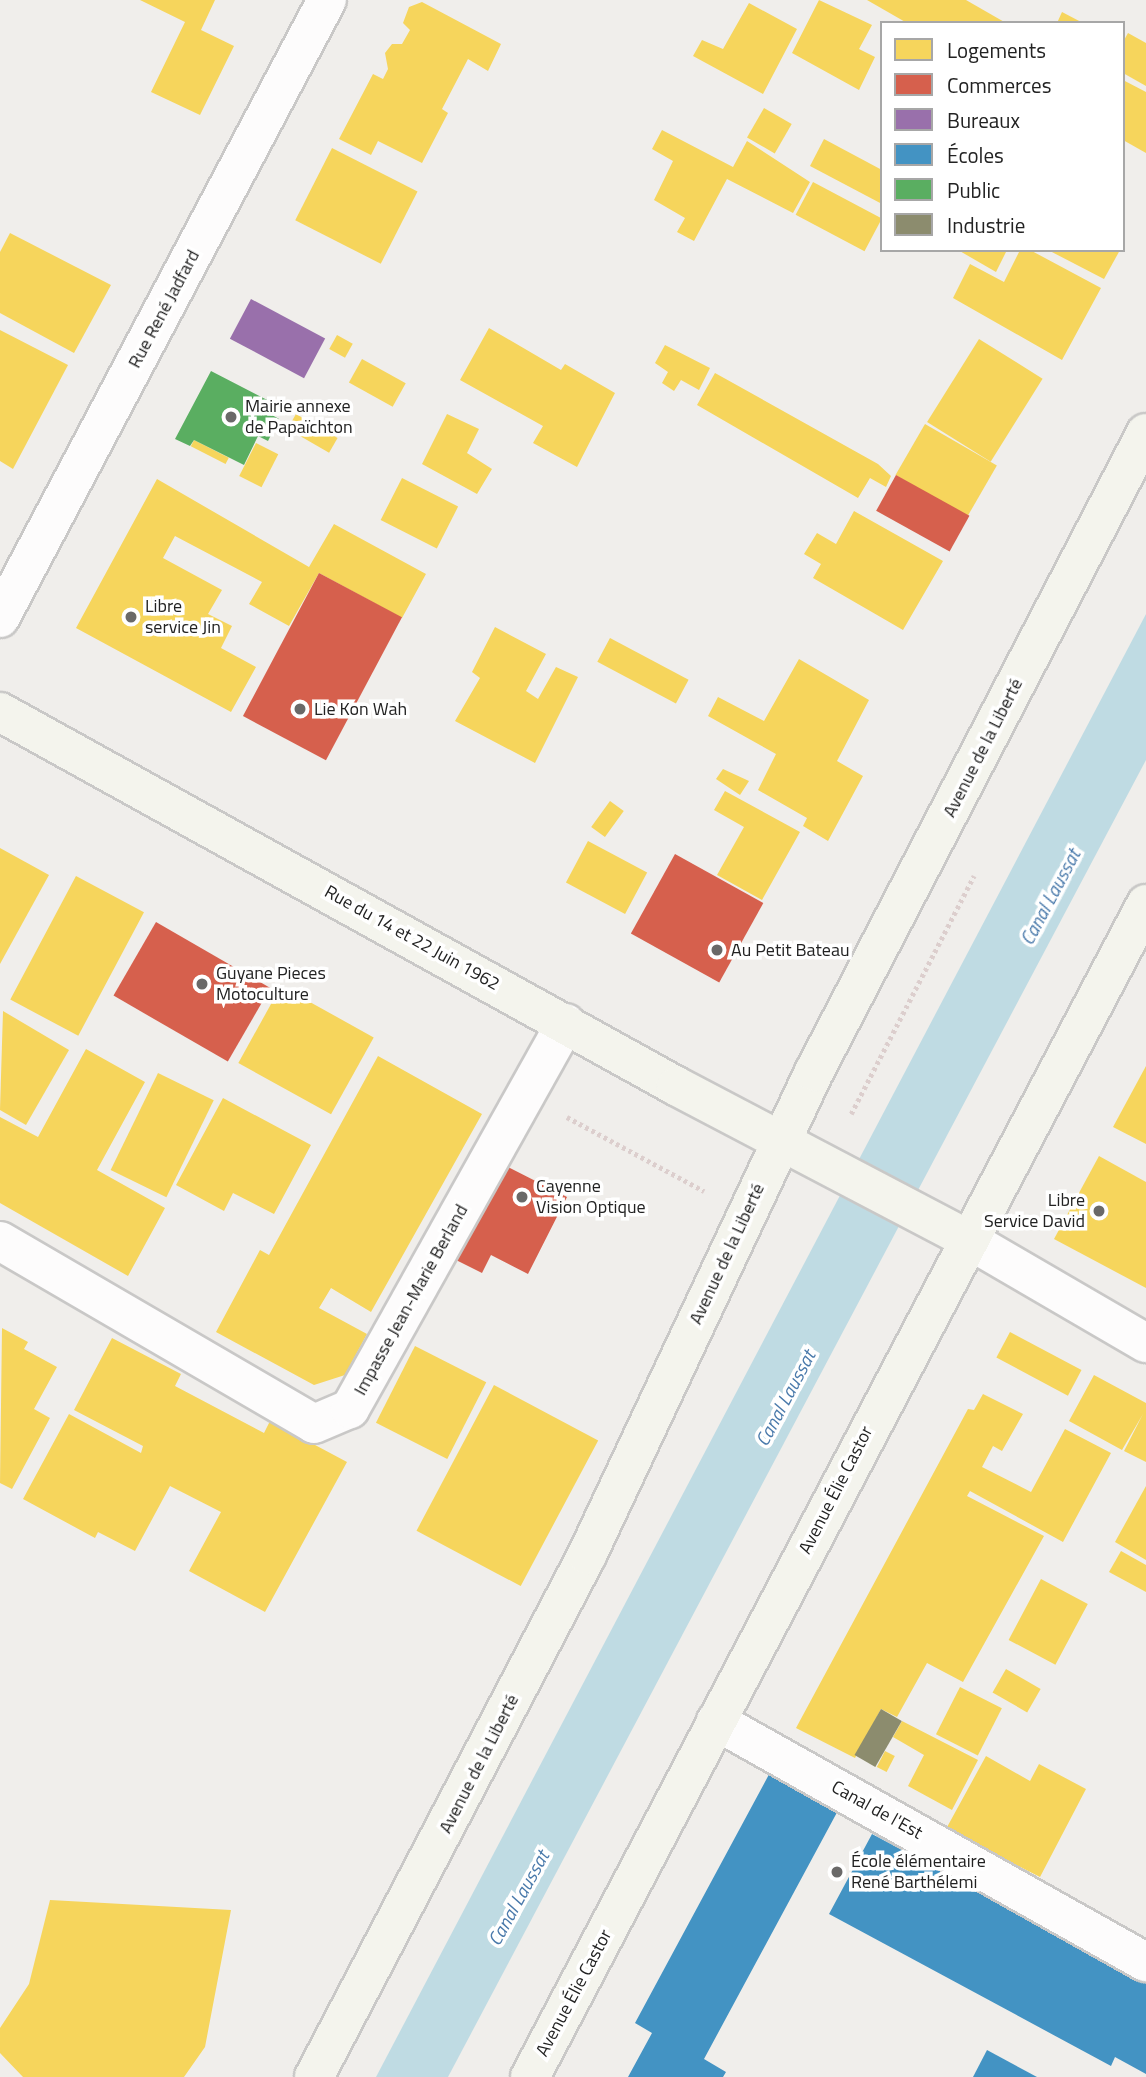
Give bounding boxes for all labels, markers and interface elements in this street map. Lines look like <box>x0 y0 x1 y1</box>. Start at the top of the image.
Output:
legend <box>880 21 1125 252</box>
text: Logements <box>947 34 1046 66</box>
text: Commerces <box>947 69 1051 101</box>
text: Bureaux <box>947 104 1020 136</box>
text: Écoles <box>947 139 1004 171</box>
text: Public <box>947 174 1000 206</box>
text: Industrie <box>947 209 1025 241</box>
street label: Rue René Jadfard <box>124 246 204 372</box>
place label: Mairie annexe de Papaïchton <box>245 396 353 438</box>
marker: Mairie annexe de Papaïchton <box>223 409 239 425</box>
place label: Libre service Jin <box>145 596 221 638</box>
marker: Libre service Jin <box>123 609 139 625</box>
street label: Avenue de la Liberté <box>939 675 1027 821</box>
place label: Lie Kon Wah <box>314 698 407 720</box>
marker: Lie Kon Wah <box>292 701 308 717</box>
water label: Canal Laussat <box>1015 845 1085 949</box>
street label: Rue du 14 et 22 Juin 1962 <box>321 881 503 995</box>
place label: Au Petit Bateau <box>731 939 850 961</box>
marker: Au Petit Bateau <box>709 942 725 958</box>
place label: Guyane Pieces Motoculture <box>216 963 326 1006</box>
marker: Guyane Pieces Motoculture <box>194 976 210 992</box>
place label: Cayenne Vision Optique <box>536 1176 646 1218</box>
street label: Avenue de la Liberté <box>685 1180 769 1328</box>
marker: Cayenne Vision Optique <box>514 1189 530 1205</box>
place label: Libre Service David <box>984 1190 1085 1232</box>
street label: Impasse Jean-Marie Berland <box>350 1201 472 1399</box>
marker: Libre Service David <box>1091 1203 1107 1219</box>
water label: Canal Laussat <box>750 1346 820 1450</box>
street label: Avenue Élie Castor <box>794 1422 878 1558</box>
street label: Avenue de la Liberté <box>435 1691 523 1837</box>
street label: Canal de l'Est <box>828 1776 926 1844</box>
water label: Canal Laussat <box>483 1847 553 1949</box>
place label: École élémentaire René Barthélemi <box>851 1851 986 1894</box>
marker: École élémentaire René Barthélemi <box>829 1864 845 1880</box>
street label: Avenue Élie Castor <box>531 1926 617 2060</box>

